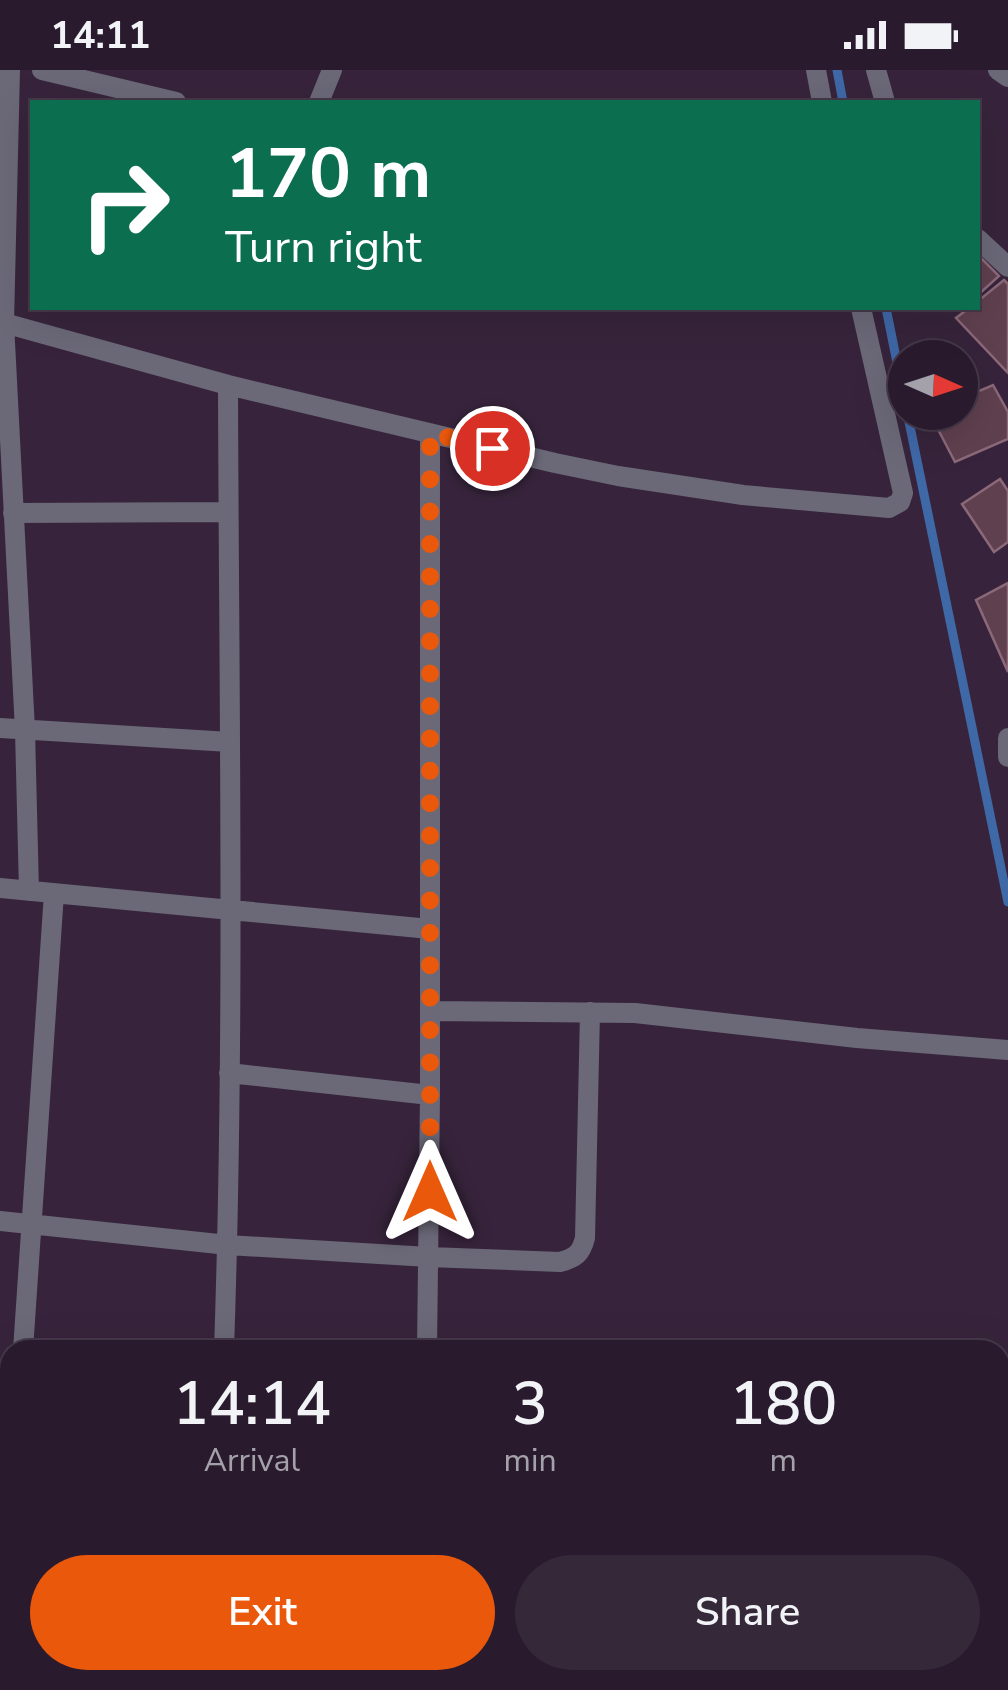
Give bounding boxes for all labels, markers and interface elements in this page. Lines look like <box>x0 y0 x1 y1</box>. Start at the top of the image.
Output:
text: 14:11 <box>50 10 151 61</box>
text: 170 m <box>225 126 431 222</box>
icon: right <box>60 140 190 270</box>
text: Turn right <box>225 217 422 278</box>
north arrow <box>888 340 978 430</box>
map controls <box>888 340 978 430</box>
pin <box>450 406 535 491</box>
icon: arrive <box>465 421 520 476</box>
position arrow <box>378 1140 482 1244</box>
text: 14:14 <box>173 1363 331 1445</box>
text: 3 <box>512 1363 548 1445</box>
text: 180 <box>729 1363 837 1445</box>
text: Arrival <box>204 1439 300 1482</box>
text: min <box>504 1439 557 1482</box>
text: m <box>770 1439 797 1482</box>
button: Exit <box>30 1555 495 1670</box>
button: Share <box>515 1555 980 1670</box>

